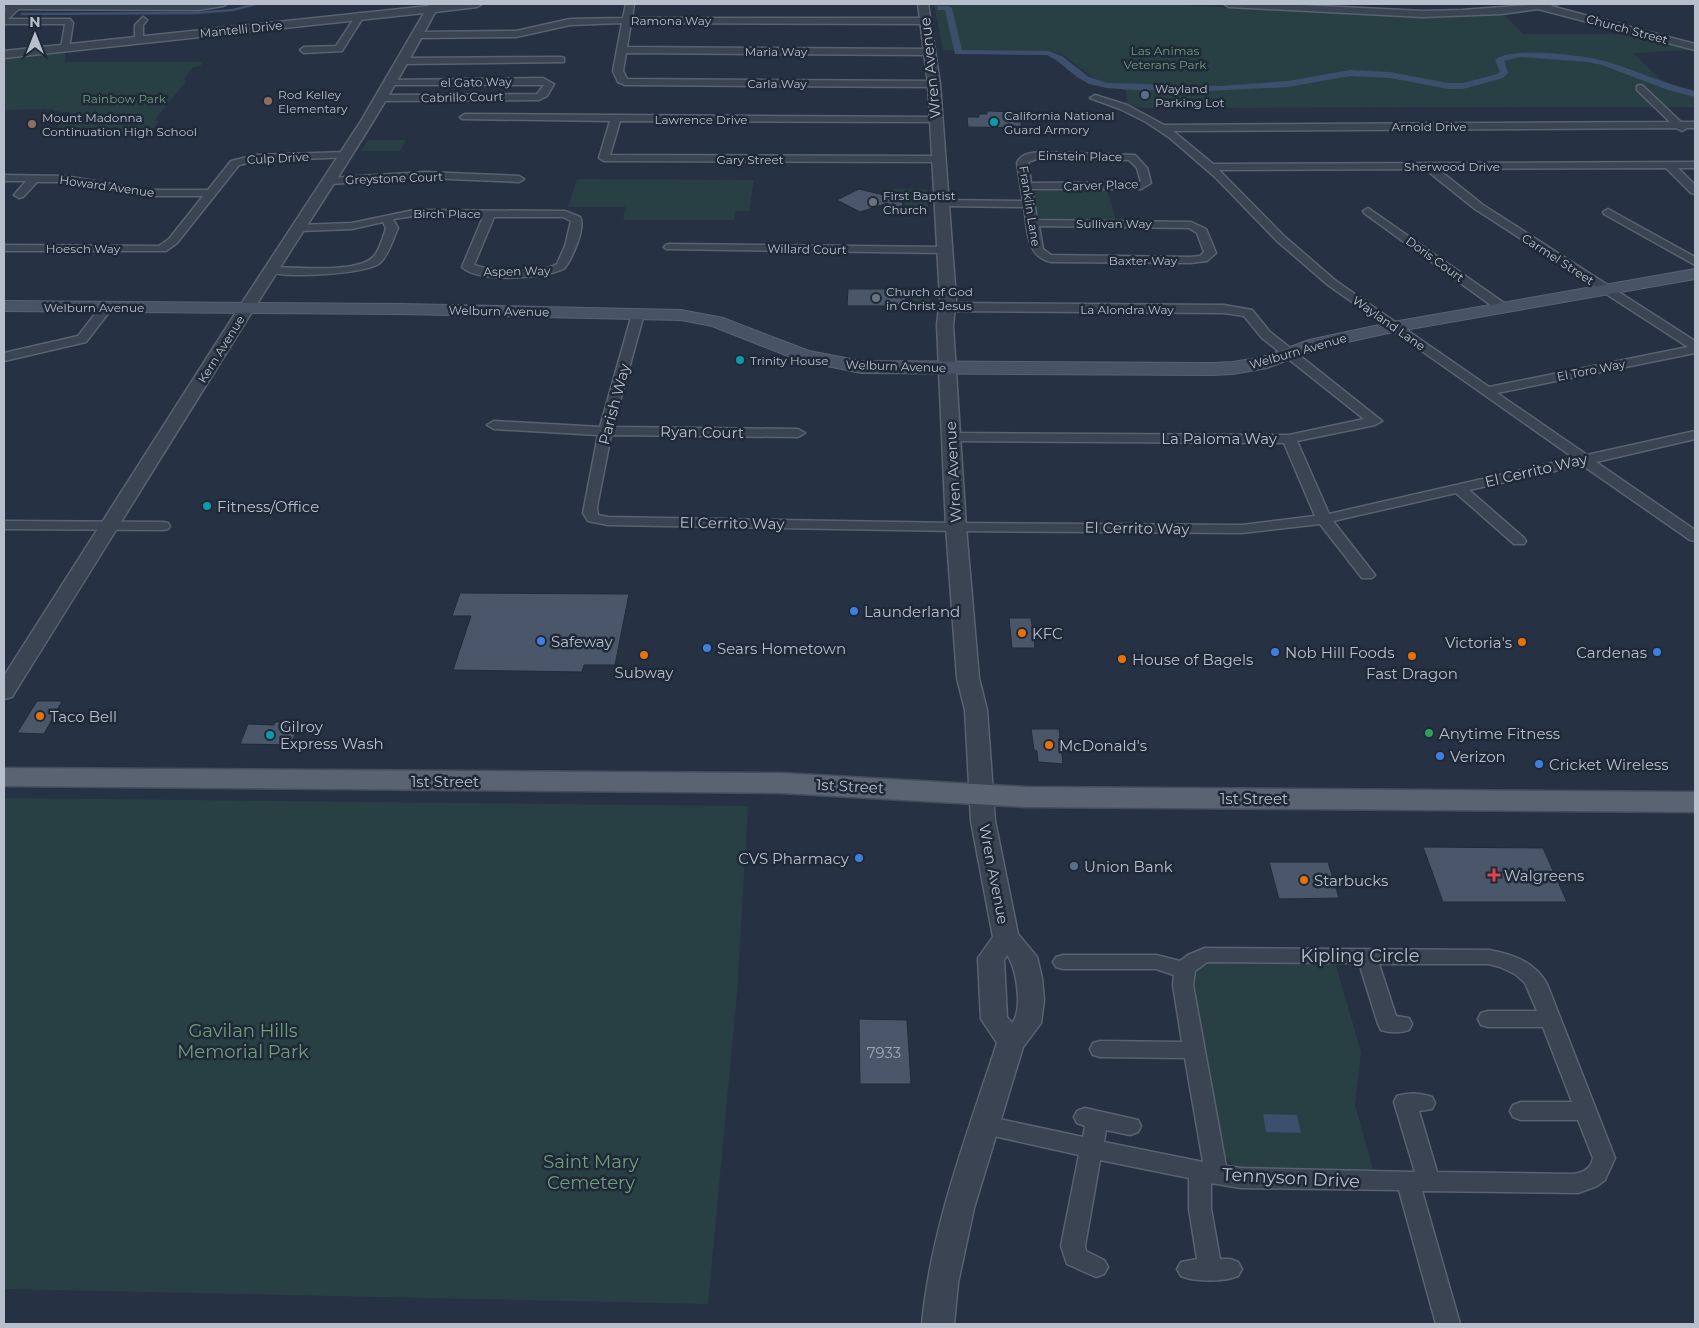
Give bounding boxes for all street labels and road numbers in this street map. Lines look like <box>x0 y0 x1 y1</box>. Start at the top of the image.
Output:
street label: Church Street <box>1585 11 1669 47</box>
street label: Ramona Way <box>631 13 712 28</box>
street label: Wren Avenue <box>915 16 945 120</box>
street label: Mantelli Drive <box>199 17 283 41</box>
street label: Maria Way <box>745 44 808 59</box>
street label: el Gato Way <box>440 74 512 90</box>
street label: Carla Way <box>747 76 807 91</box>
street label: Cabrillo Court <box>421 89 503 105</box>
street label: Lawrence Drive <box>654 112 748 127</box>
street label: Arnold Drive <box>1392 119 1466 134</box>
street label: Einstein Place <box>1038 148 1122 164</box>
street label: Culp Drive <box>246 149 310 167</box>
street label: Gary Street <box>716 152 784 167</box>
street label: Sherwood Drive <box>1404 159 1500 174</box>
street label: Franklin Lane <box>1016 165 1044 247</box>
street label: Greystone Court <box>345 169 443 187</box>
street label: Howard Avenue <box>59 172 155 200</box>
street label: Carver Place <box>1063 176 1139 194</box>
street label: Birch Place <box>413 206 481 221</box>
street label: Sullivan Way <box>1076 216 1152 231</box>
street label: Carmel Street <box>1519 230 1597 288</box>
street label: Doris Court <box>1403 233 1467 285</box>
street label: Hoesch Way <box>46 241 121 256</box>
street label: Willard Court <box>767 241 847 257</box>
street label: Baxter Way <box>1109 253 1178 268</box>
street label: Aspen Way <box>483 263 551 279</box>
street label: Wayland Lane <box>1350 292 1428 354</box>
street label: Welburn Avenue <box>44 300 144 315</box>
street label: La Alondra Way <box>1080 302 1174 317</box>
street label: Welburn Avenue <box>449 303 549 319</box>
street label: Kern Avenue <box>194 312 248 386</box>
street label: Welburn Avenue <box>1248 330 1348 372</box>
street label: El Toro Way <box>1555 356 1627 384</box>
street label: Welburn Avenue <box>845 357 947 375</box>
street label: Parish Way <box>594 360 634 447</box>
street label: Wren Avenue <box>941 421 965 523</box>
street label: Ryan Court <box>660 422 744 442</box>
street label: La Paloma Way <box>1161 429 1278 448</box>
street label: El Cerrito Way <box>1483 449 1590 491</box>
street label: El Cerrito Way <box>679 513 785 533</box>
street label: El Cerrito Way <box>1084 518 1190 538</box>
street label: 1st Street <box>411 772 479 791</box>
street label: 1st Street <box>815 775 885 797</box>
street label: 1st Street <box>1220 789 1288 808</box>
street label: Wren Avenue <box>975 822 1013 926</box>
street label: Kipling Circle <box>1300 945 1420 967</box>
street label: Tennyson Drive <box>1222 1163 1361 1193</box>

